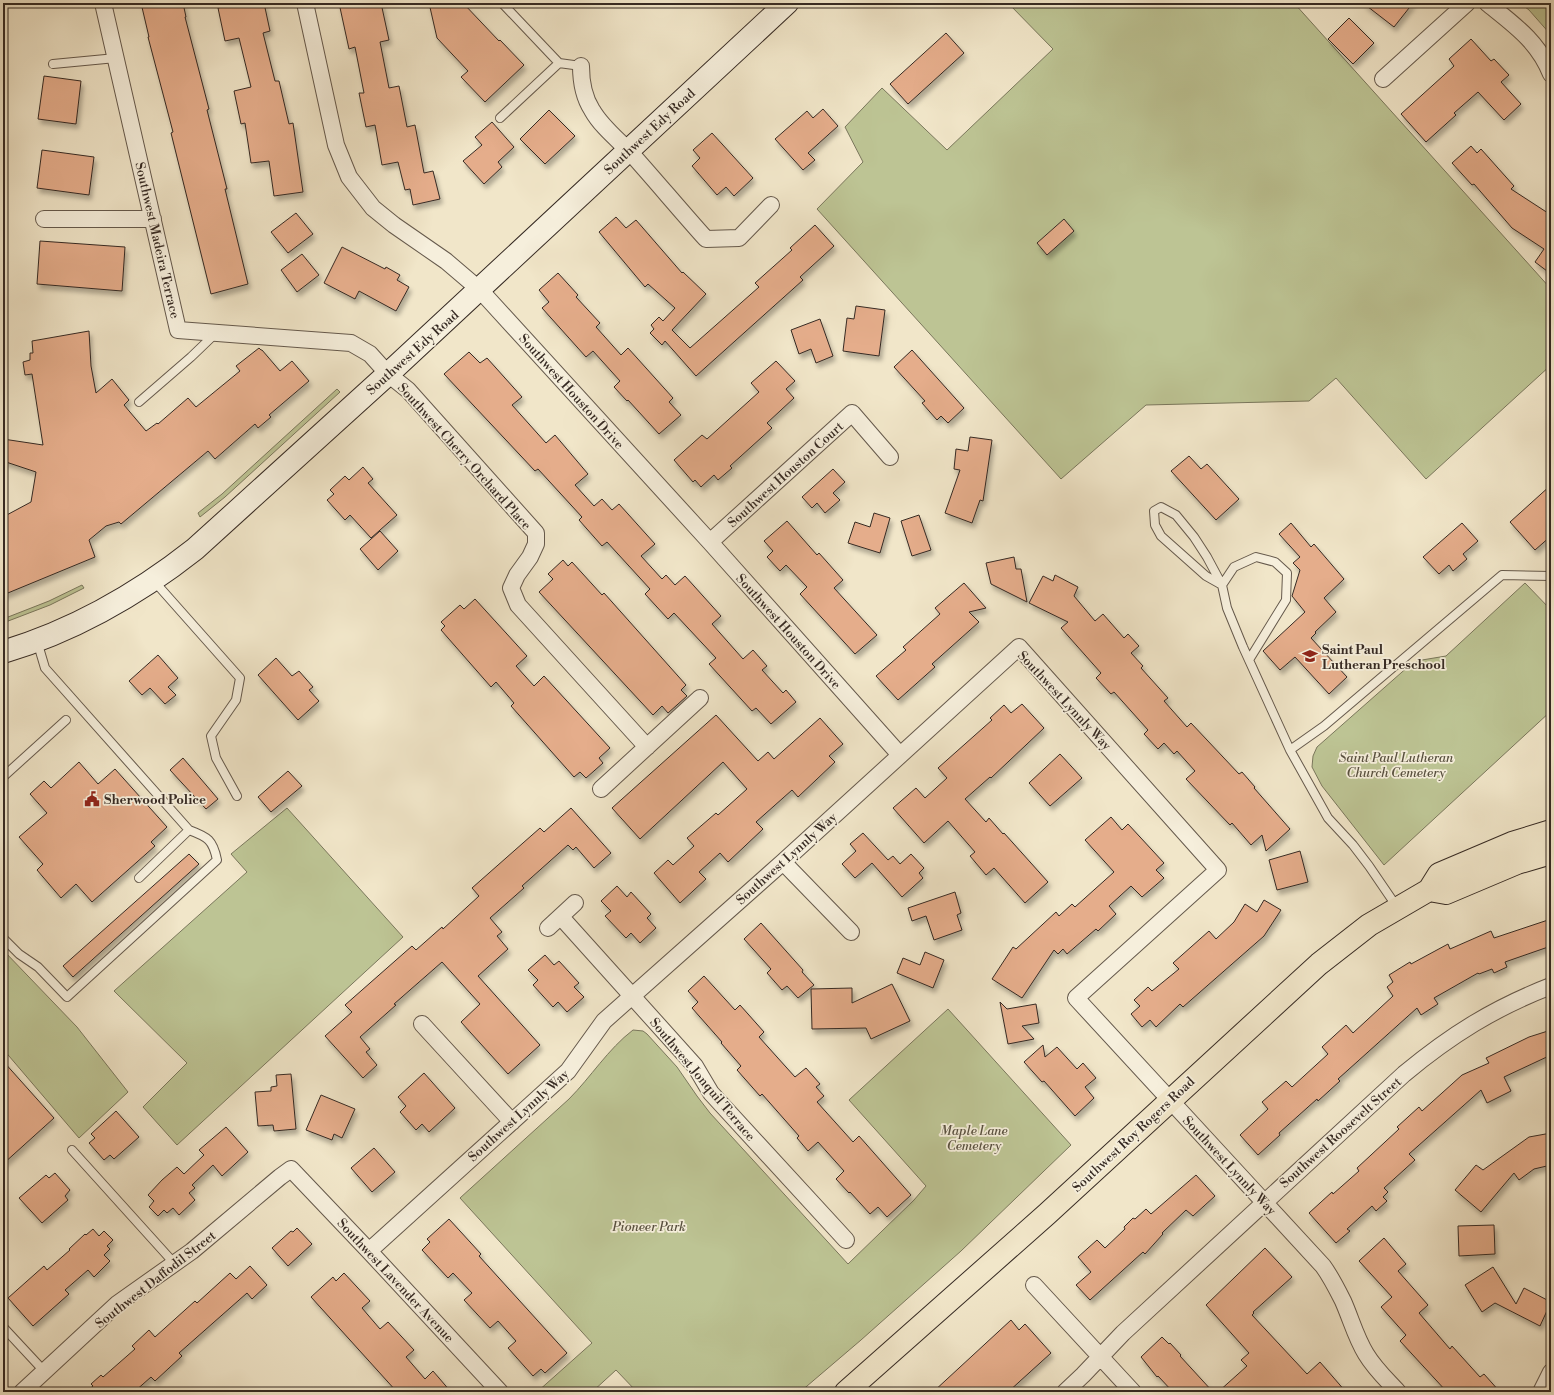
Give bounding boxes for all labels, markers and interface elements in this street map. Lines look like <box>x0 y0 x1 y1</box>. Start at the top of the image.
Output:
street label: Southwest Edy Road <box>601 85 699 178</box>
street label: Southwest Madeira Terrace <box>131 160 183 320</box>
street label: Southwest Edy Road <box>363 307 463 398</box>
street label: Southwest Houston Drive <box>515 331 627 453</box>
street label: Southwest Cherry Orchard Place <box>394 380 535 534</box>
street label: Southwest Houston Court <box>724 418 847 531</box>
street label: Southwest Houston Drive <box>732 571 844 693</box>
place label: Saint Paul Lutheran Preschool <box>1322 642 1446 673</box>
school or university icon: Saint Paul Lutheran Preschool <box>1301 647 1319 665</box>
street label: Southwest Lynnly Way <box>1014 648 1115 754</box>
park label: Saint Paul Lutheran Church Cemetery <box>1339 750 1454 781</box>
public building icon: Sherwood Police <box>83 790 101 808</box>
place label: Sherwood Police <box>104 792 206 808</box>
street label: Southwest Lynnly Way <box>733 809 841 908</box>
street label: Southwest Jonquil Terrace <box>646 1015 759 1145</box>
street label: Southwest Lynnly Way <box>465 1066 573 1165</box>
street label: Southwest Roy Rogers Road <box>1069 1073 1199 1196</box>
street label: Southwest Roosevelt Street <box>1277 1074 1405 1192</box>
street label: Southwest Lynnly Way <box>1179 1113 1280 1219</box>
park label: Maple Lane Cemetery <box>940 1123 1008 1154</box>
street label: Southwest Lavender Avenue <box>334 1215 457 1346</box>
park label: Pioneer Park <box>611 1219 686 1235</box>
street label: Southwest Daffodil Street <box>92 1227 219 1332</box>

